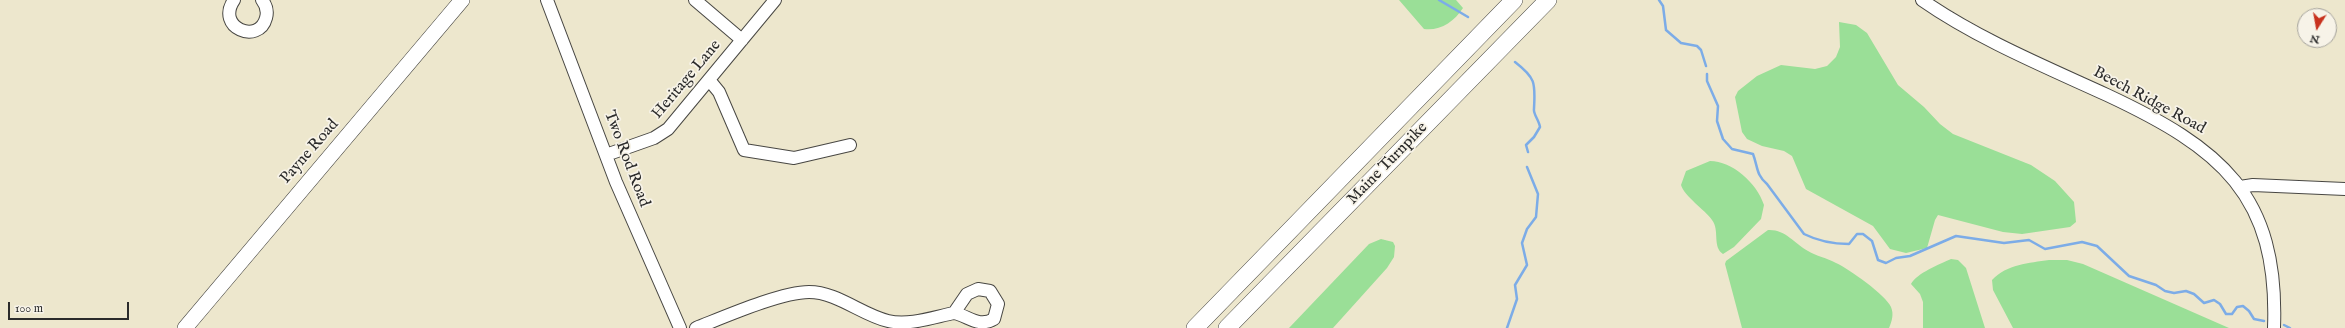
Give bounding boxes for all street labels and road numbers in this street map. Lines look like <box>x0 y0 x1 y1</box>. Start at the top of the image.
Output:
street label: Heritage Lane <box>648 37 726 123</box>
street label: Beech Ridge Road <box>2089 63 2209 139</box>
street label: Two Rod Road <box>599 108 653 210</box>
street label: Payne Road <box>277 116 343 188</box>
street label: Maine Turnpike <box>1344 119 1432 209</box>

